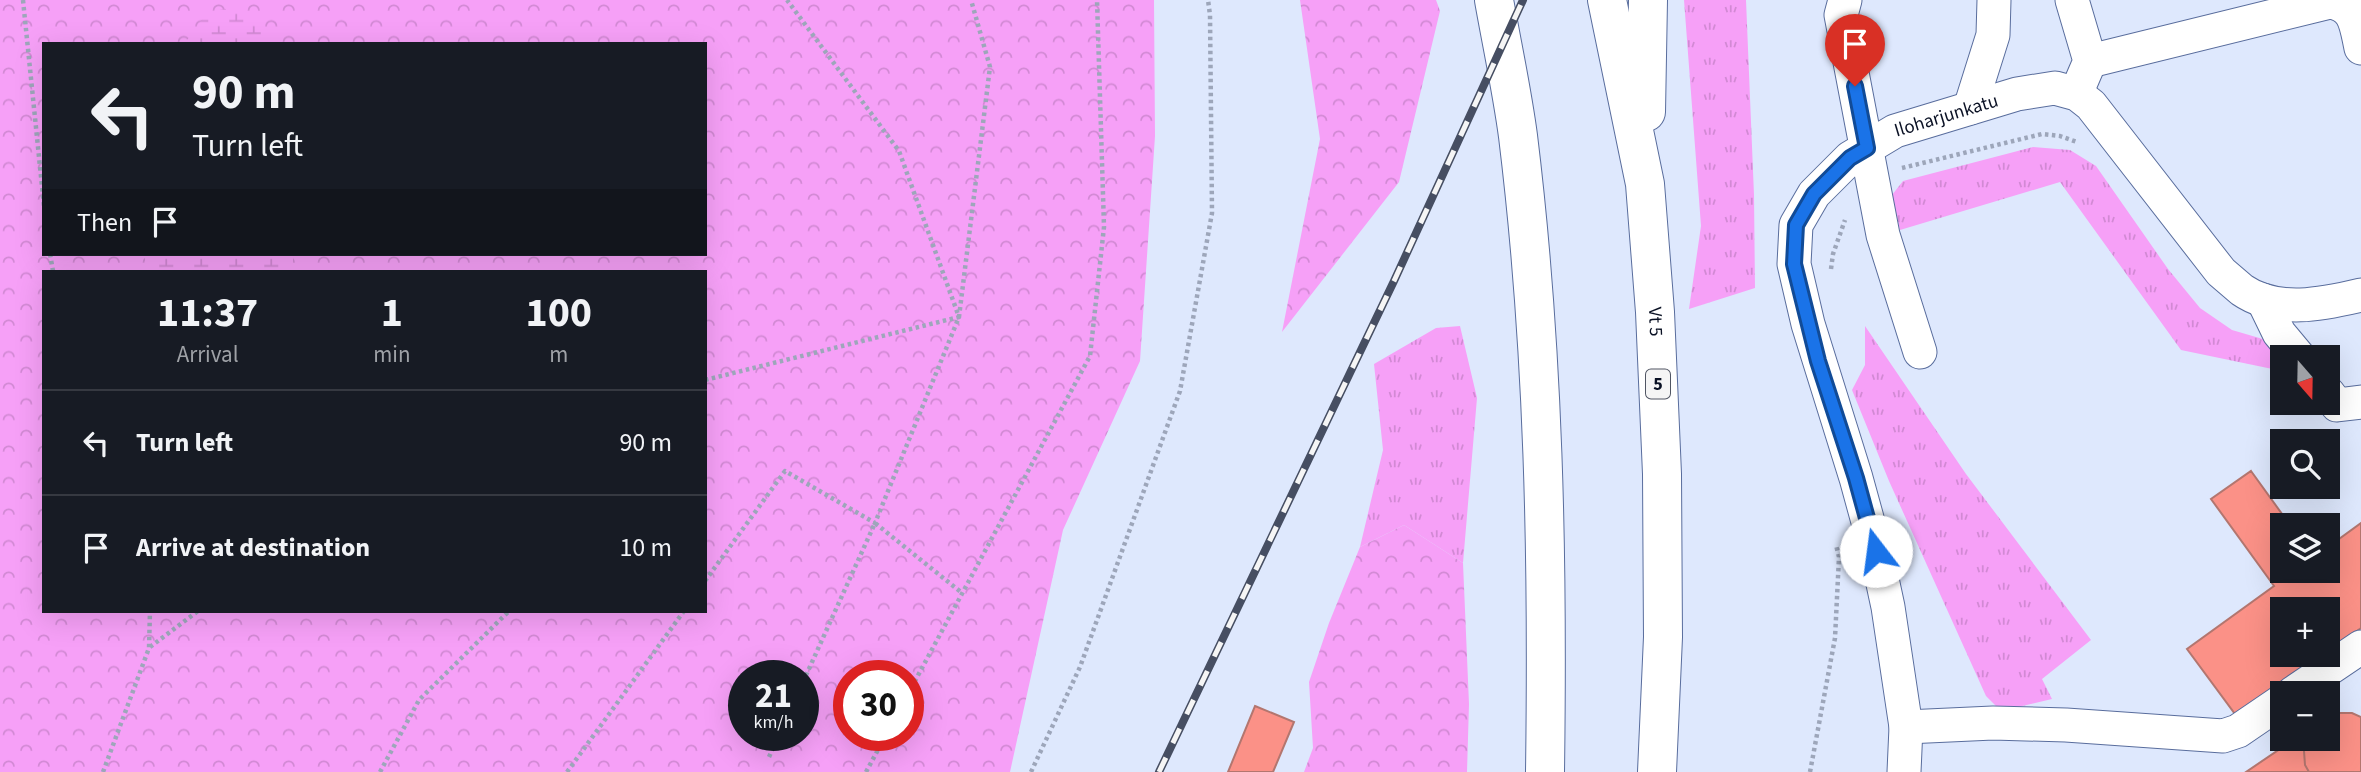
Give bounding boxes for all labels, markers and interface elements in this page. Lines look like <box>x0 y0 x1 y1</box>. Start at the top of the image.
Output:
pin <box>1825 14 1885 86</box>
icon: arrive <box>1836 25 1874 63</box>
text: 90 m <box>192 58 296 128</box>
icon: left <box>77 70 168 161</box>
street label: Iloharjunkatu <box>1891 87 2001 144</box>
text: Turn left <box>192 123 303 169</box>
icon: arrive <box>146 203 184 241</box>
text: Then <box>77 204 132 241</box>
text: 11:37 <box>157 283 258 343</box>
text: 1 <box>381 283 403 343</box>
text: 100 <box>525 283 592 343</box>
street label: Vt 5 <box>1641 306 1670 337</box>
text: Arrival <box>177 338 239 371</box>
text: min <box>373 338 411 371</box>
text: m <box>549 338 568 371</box>
north arrow <box>2270 345 2340 415</box>
map controls <box>2270 345 2340 751</box>
road number: 5 <box>1646 370 1670 398</box>
icon: left <box>77 424 115 462</box>
text: Turn left <box>136 424 233 461</box>
text: 90 m <box>619 424 672 461</box>
button: search <box>2270 429 2340 499</box>
button: layers <box>2270 513 2340 583</box>
position arrow <box>1839 514 1913 588</box>
icon: arrive <box>77 529 115 567</box>
text: Arrive at destination <box>136 529 370 566</box>
text: 10 m <box>619 529 672 566</box>
button: + <box>2270 597 2340 667</box>
speed limit sign: 30 <box>833 660 924 751</box>
text: 21 <box>755 671 792 721</box>
button: − <box>2270 681 2340 751</box>
text: km/h <box>754 710 793 735</box>

